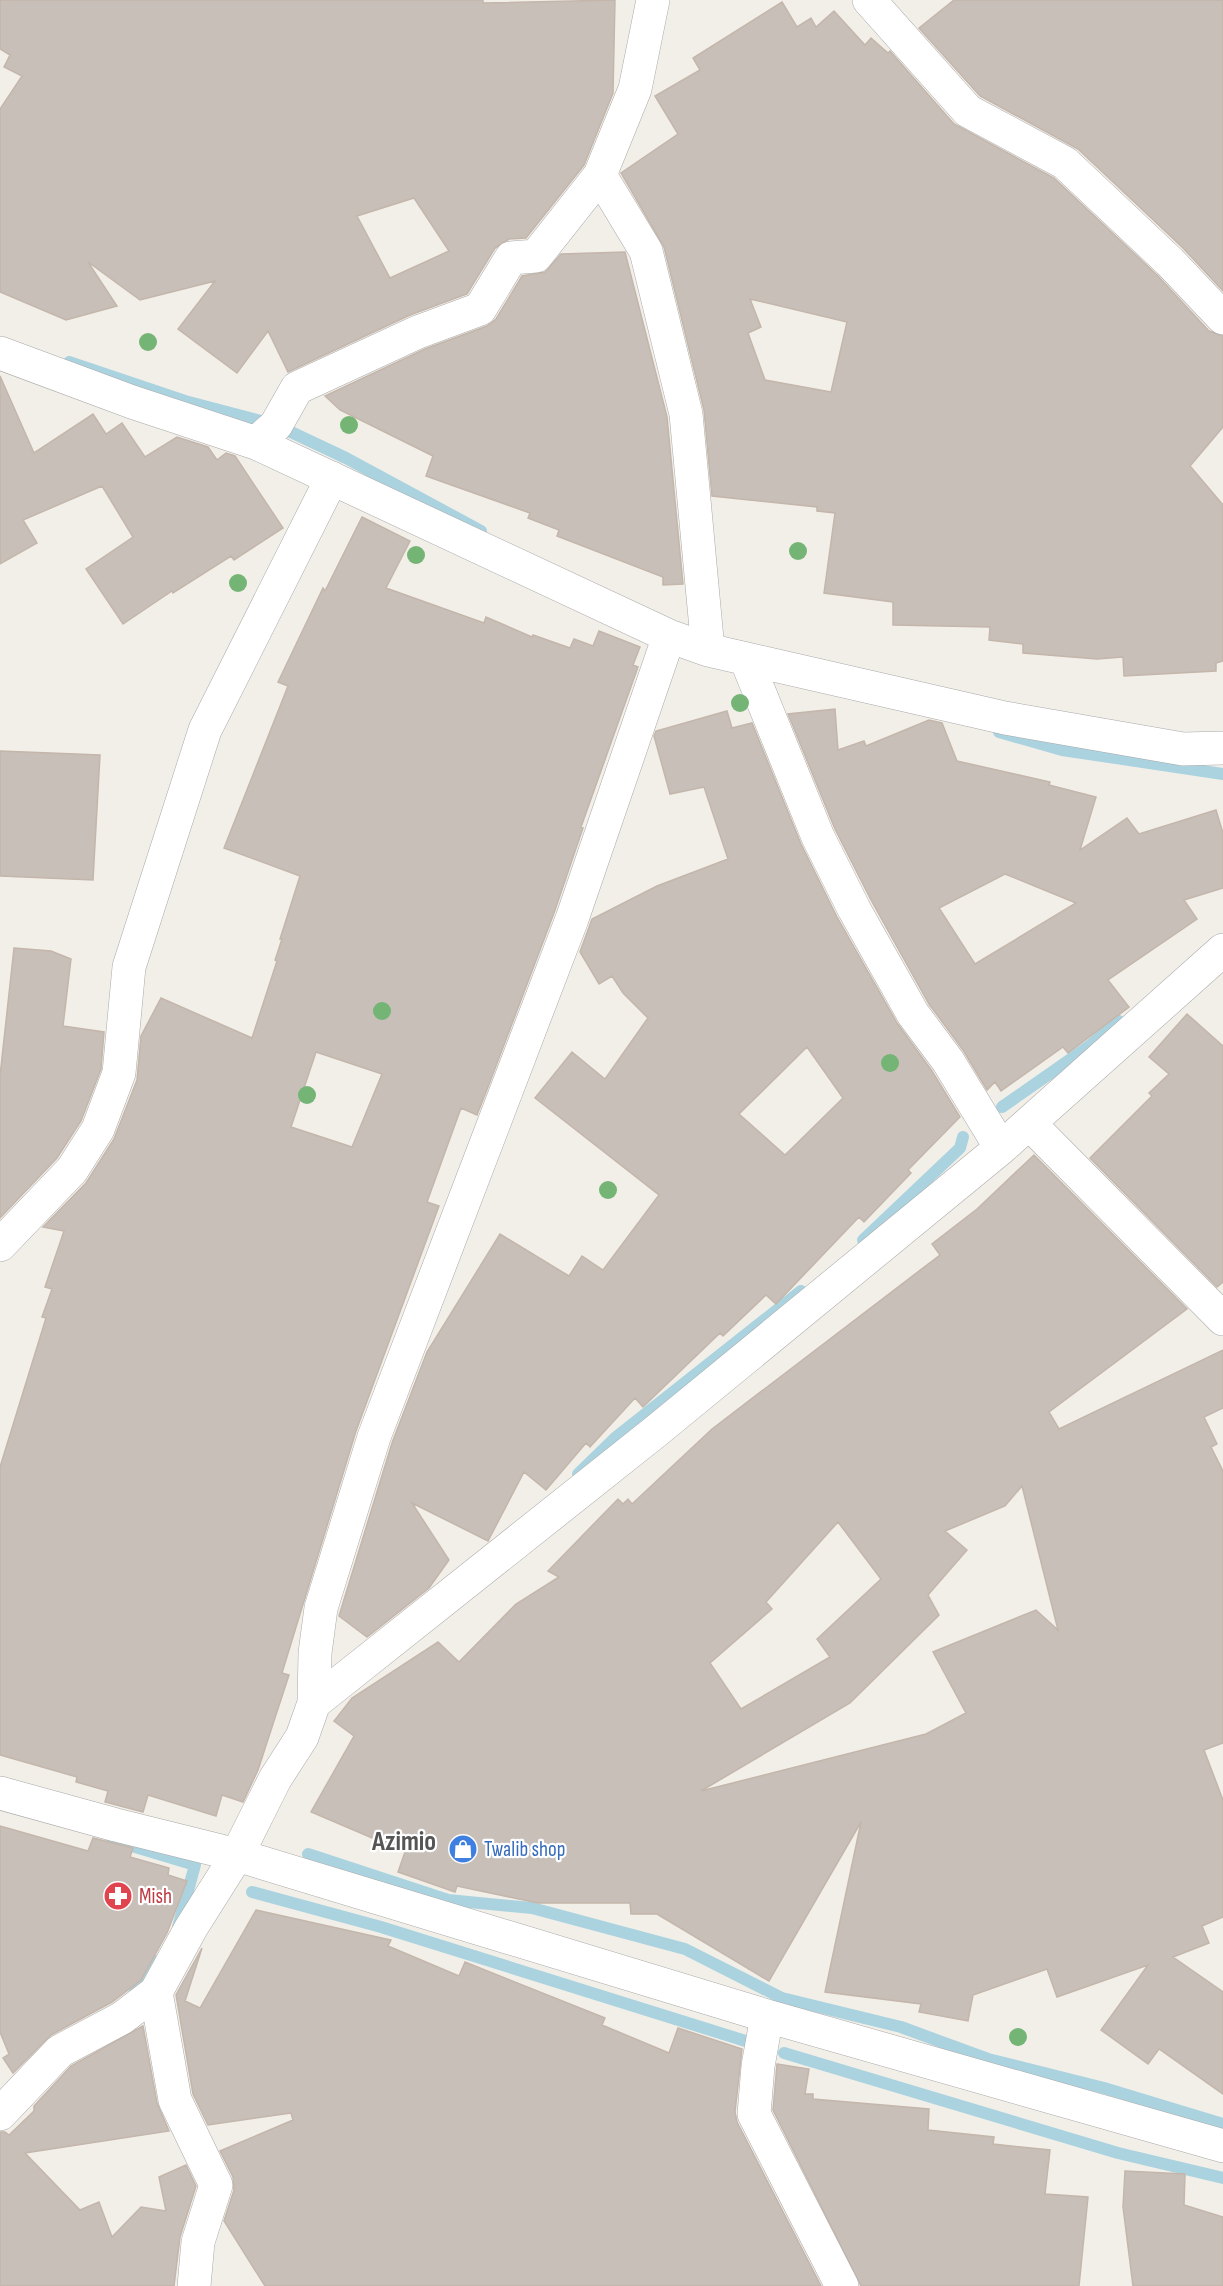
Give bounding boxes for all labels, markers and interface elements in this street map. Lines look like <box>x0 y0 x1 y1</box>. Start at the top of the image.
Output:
district label: Azimio <box>371 1826 436 1858</box>
shop icon: Twalib shop <box>447 1833 479 1865</box>
place label: Twalib shop <box>484 1837 565 1862</box>
pharmacy icon: Mish <box>102 1880 134 1912</box>
place label: Mish <box>139 1884 172 1909</box>

